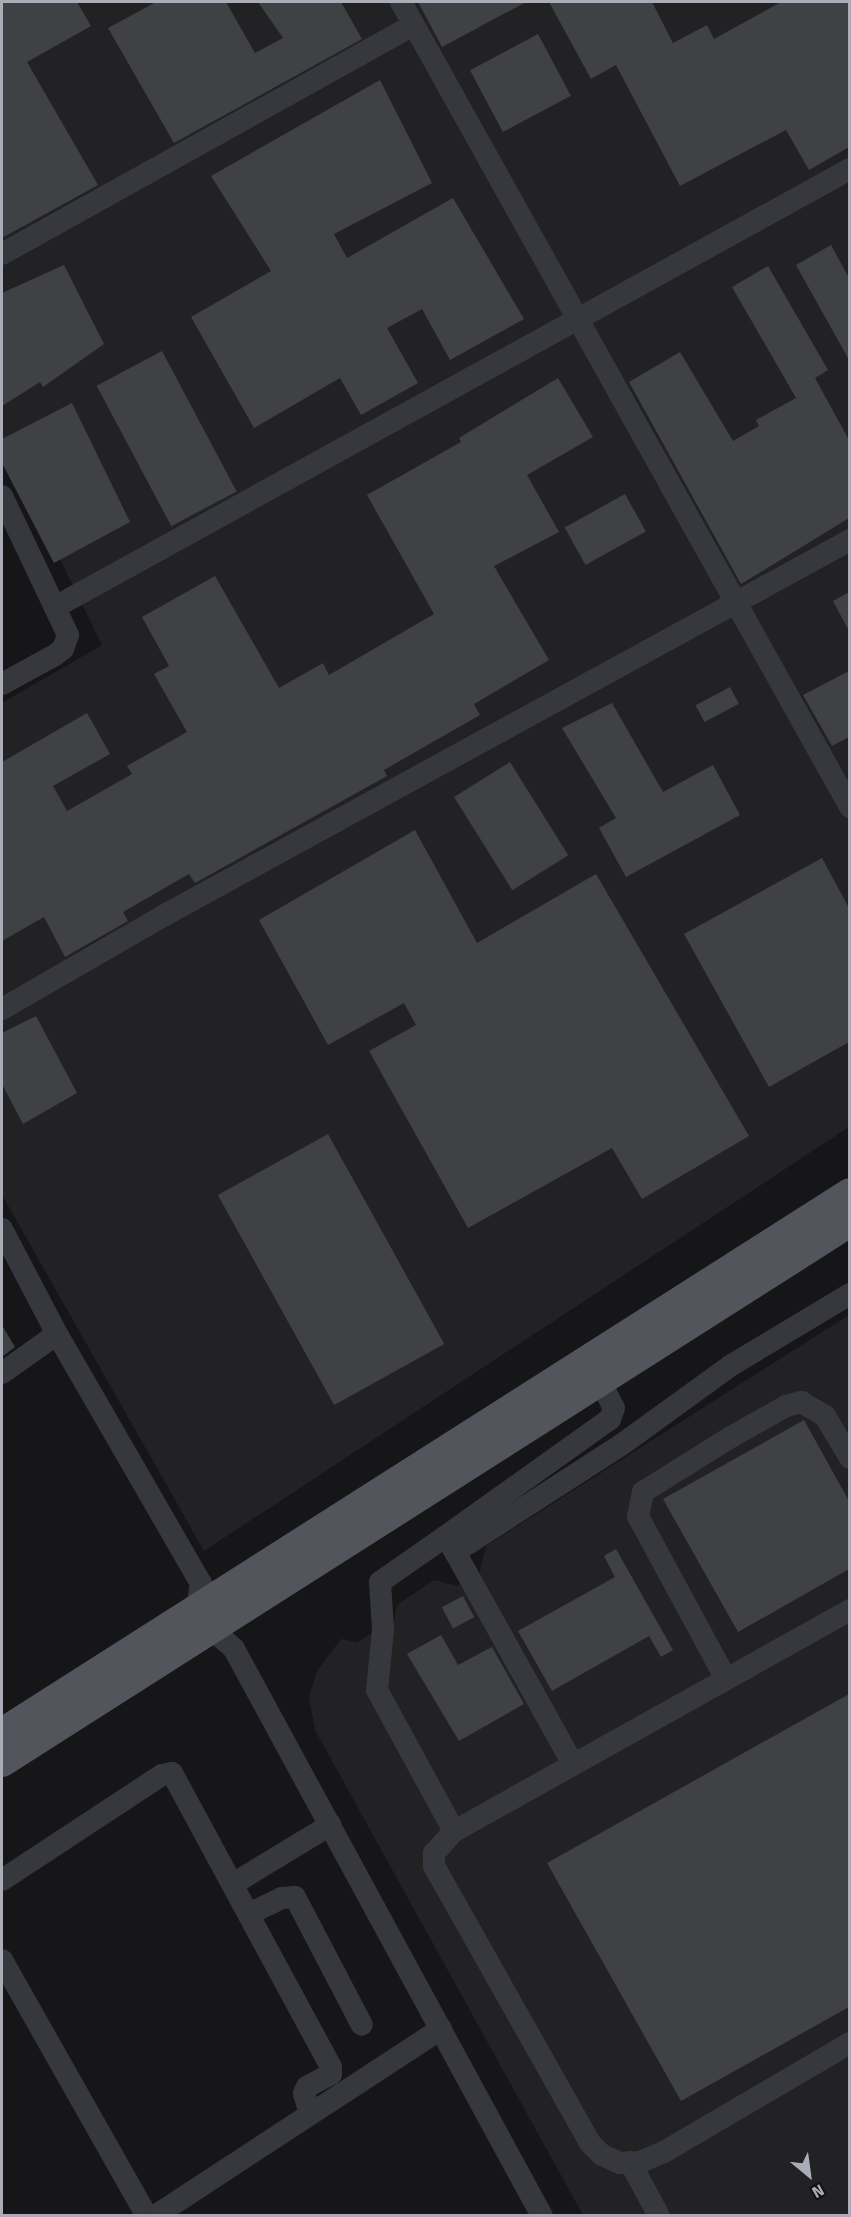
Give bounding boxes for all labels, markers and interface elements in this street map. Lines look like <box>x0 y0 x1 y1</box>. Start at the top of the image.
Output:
north arrow <box>779 2145 839 2205</box>
text: N <box>809 2180 827 2202</box>

